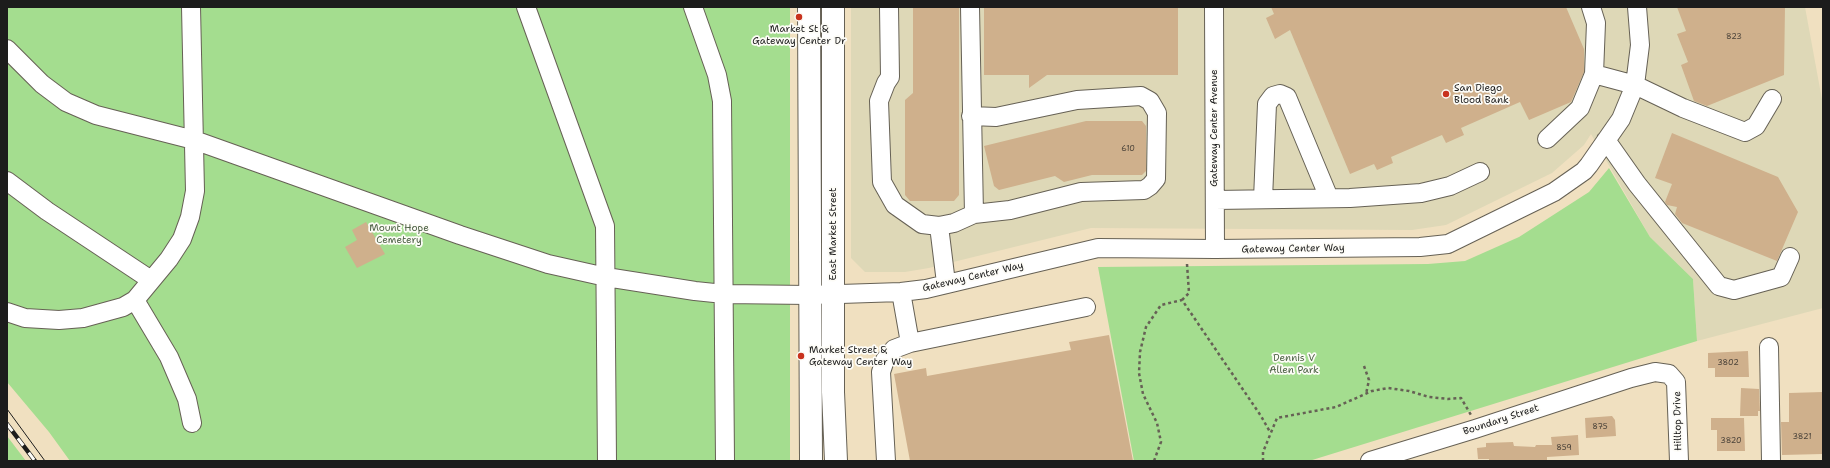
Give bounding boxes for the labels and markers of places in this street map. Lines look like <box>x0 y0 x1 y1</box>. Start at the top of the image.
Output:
marker: Market St & Gateway Center Dr <box>794 12 804 22</box>
place label: Market St & Gateway Center Dr <box>752 23 846 46</box>
place label: San Diego Blood Bank <box>1454 82 1509 106</box>
marker: San Diego Blood Bank <box>1441 89 1451 99</box>
place label: Market Street & Gateway Center Way <box>809 344 912 368</box>
marker: Market Street & Gateway Center Way <box>796 351 806 361</box>

